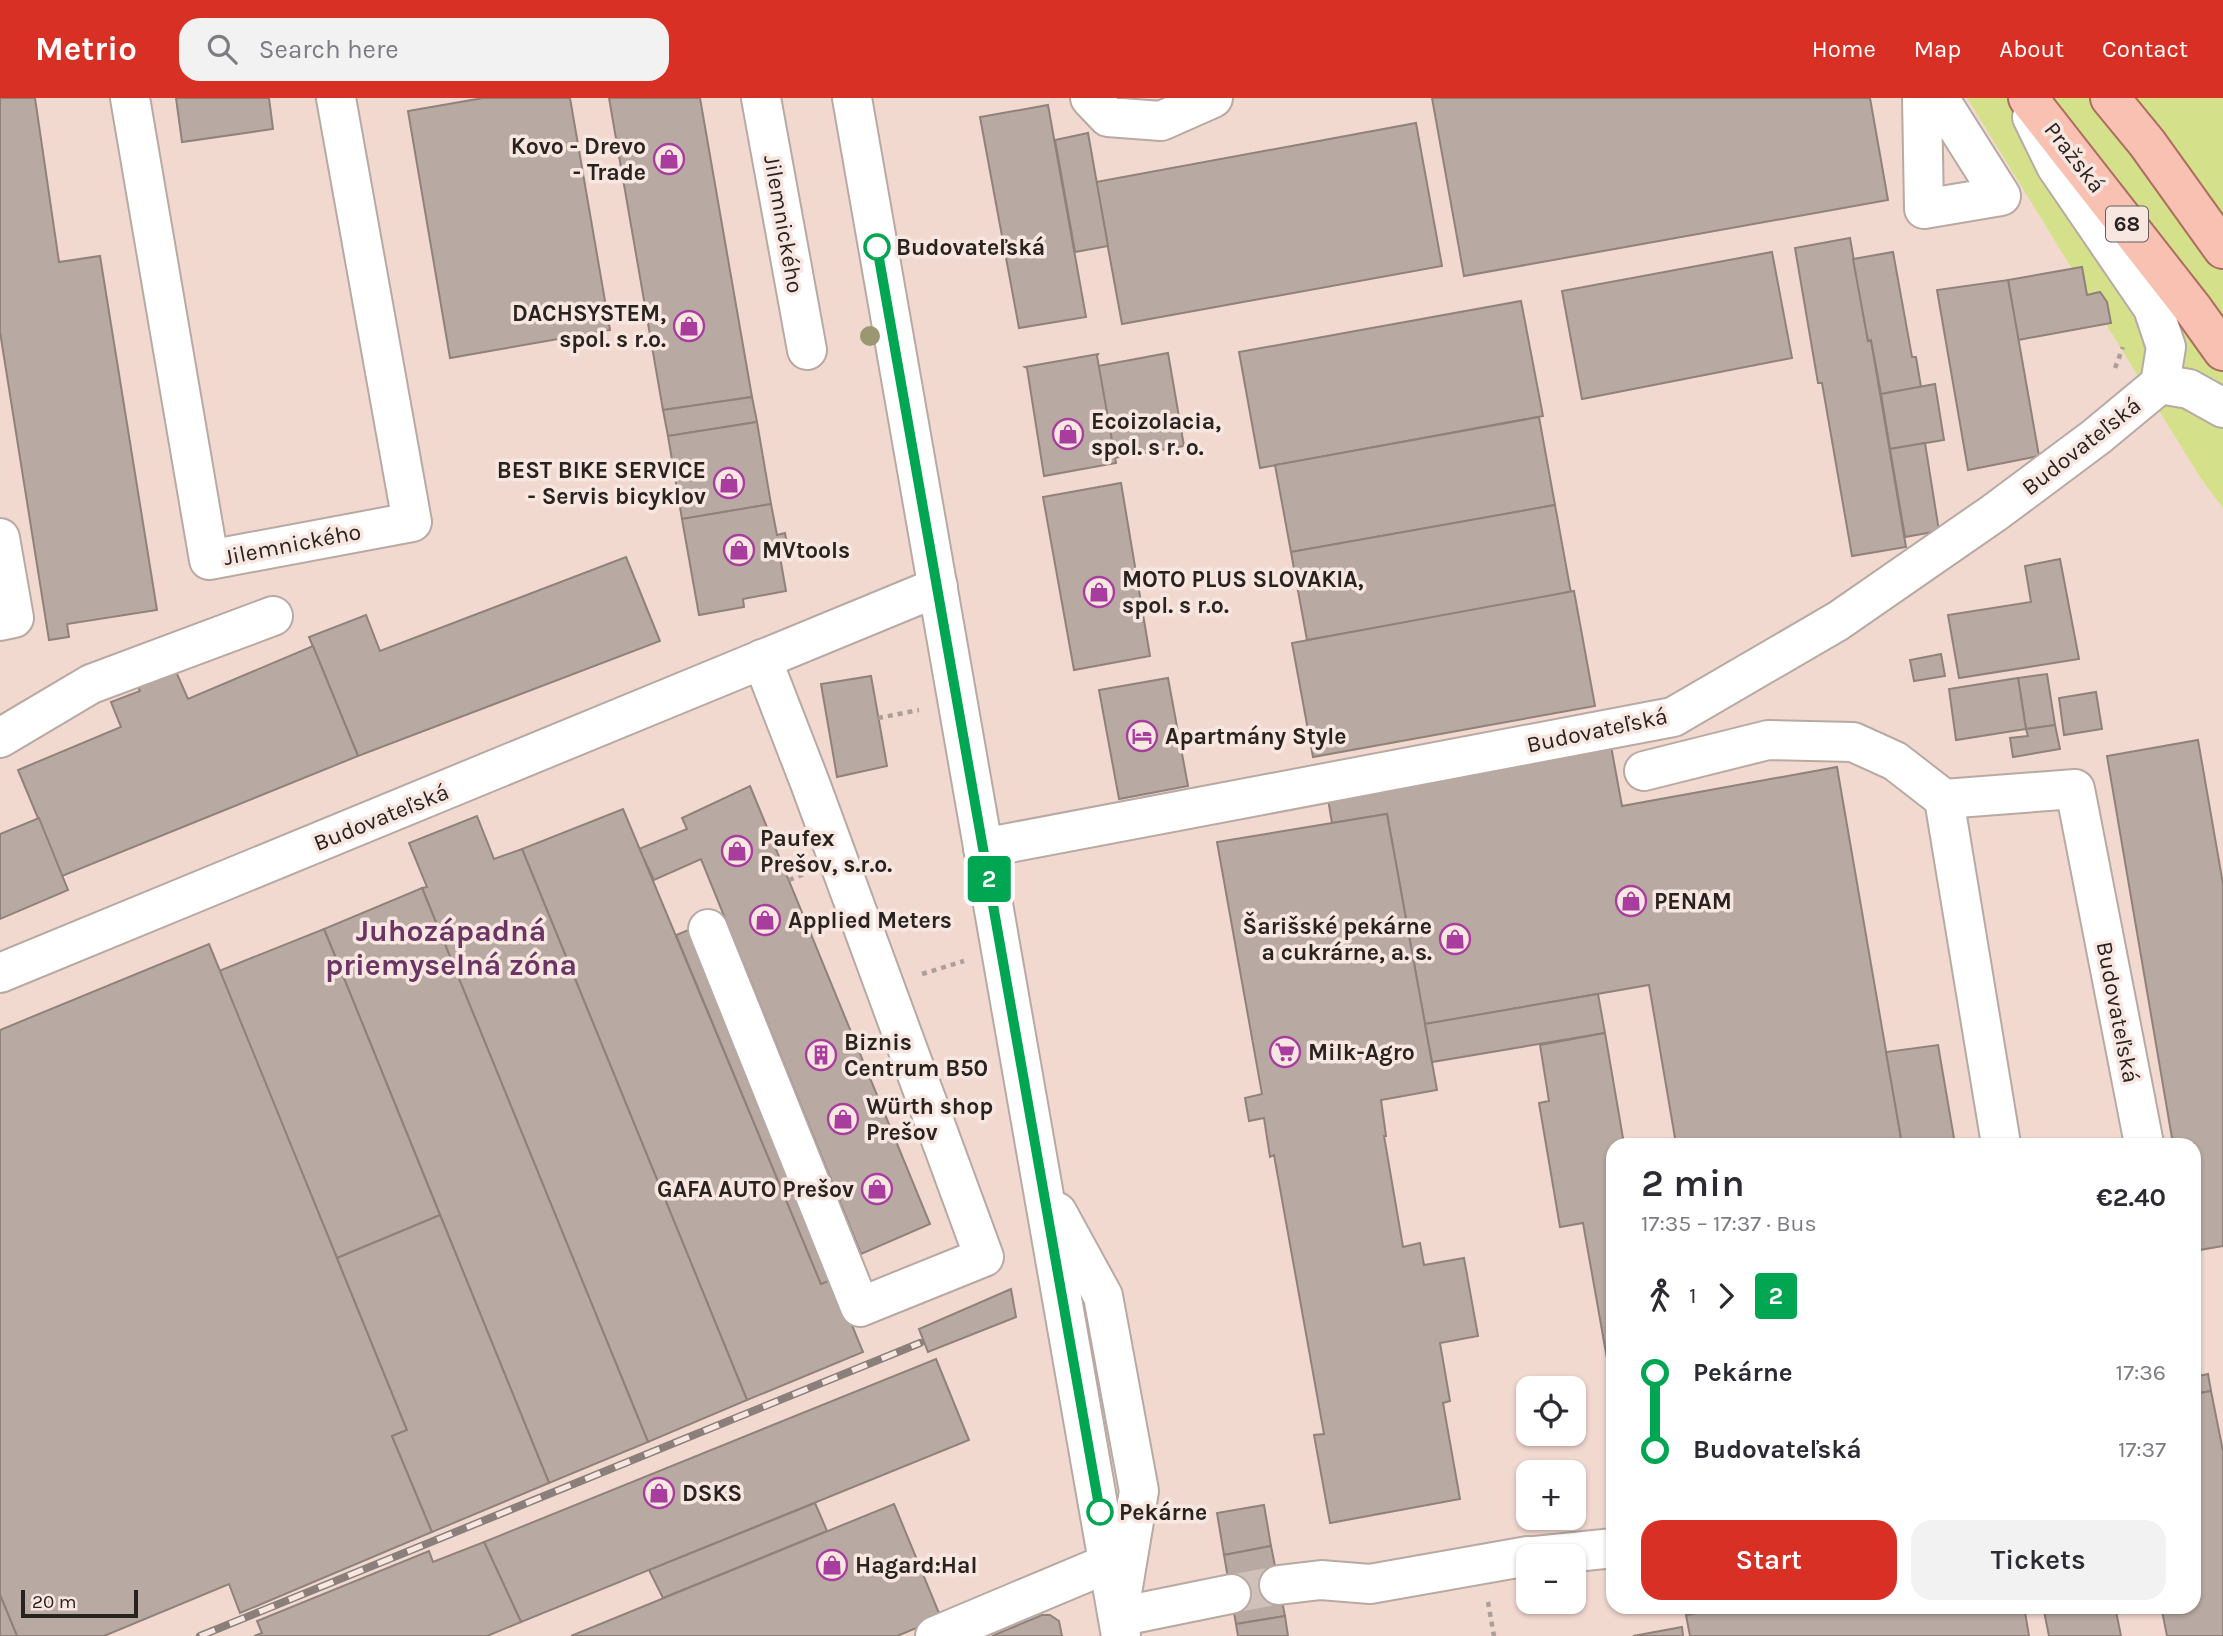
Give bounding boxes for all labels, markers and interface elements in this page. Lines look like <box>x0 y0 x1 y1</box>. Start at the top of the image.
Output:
search box <box>179 18 669 81</box>
text: Metrio <box>35 30 137 68</box>
icon: search <box>203 30 241 68</box>
text: Search here <box>259 34 399 65</box>
text: Home <box>1812 35 1876 63</box>
text: Map <box>1914 35 1961 63</box>
text: About <box>1999 35 2064 63</box>
text: Contact <box>2102 35 2188 63</box>
street label: Pražská <box>2039 117 2111 198</box>
place label: Kovo - Drevo - Trade <box>511 133 646 186</box>
shop icon: Kovo - Drevo - Trade <box>652 142 686 176</box>
street label: Jilemnického <box>758 153 809 295</box>
road number: 68 <box>2106 206 2148 242</box>
marker: Budovateľská <box>864 234 890 260</box>
place label: Budovateľská <box>896 234 1045 261</box>
place label: DACHSYSTEM, spol. s r.o. <box>512 300 666 353</box>
shop icon: DACHSYSTEM, spol. s r.o. <box>672 309 706 343</box>
street label: Budovateľská <box>2017 392 2146 501</box>
place label: Ecoizolacia, spol. s r. o. <box>1091 408 1221 461</box>
shop icon: Ecoizolacia, spol. s r. o. <box>1051 417 1085 451</box>
place label: BEST BIKE SERVICE - Servis bicyklov <box>497 457 706 510</box>
shop icon: BEST BIKE SERVICE - Servis bicyklov <box>712 466 746 500</box>
street label: Jilemnického <box>221 518 363 571</box>
shop icon: MVtools <box>722 533 756 567</box>
place label: MVtools <box>762 537 850 564</box>
place label: MOTO PLUS SLOVAKIA, spol. s r.o. <box>1122 566 1364 619</box>
shop icon: MOTO PLUS SLOVAKIA, spol. s r.o. <box>1082 575 1116 609</box>
street label: Budovateľská <box>1524 702 1670 759</box>
hotel icon: Apartmány Style <box>1125 719 1159 753</box>
place label: Apartmány Style <box>1165 723 1347 750</box>
street label: Budovateľská <box>310 778 453 857</box>
place label: Paufex Prešov, s.r.o. <box>760 825 892 878</box>
shop icon: Paufex Prešov, s.r.o. <box>720 834 754 868</box>
line badge: 2 <box>966 856 1012 902</box>
text: 2 <box>982 865 996 893</box>
shop icon: PENAM <box>1614 884 1648 918</box>
place label: PENAM <box>1654 888 1732 915</box>
shop icon: Applied Meters <box>748 903 782 937</box>
place label: Applied Meters <box>788 907 952 934</box>
place label: Šarišské pekárne a cukrárne, a. s. <box>1243 911 1432 966</box>
district label: Juhozápadná priemyselná zóna <box>325 913 577 983</box>
shop icon: Šarišské pekárne a cukrárne, a. s. <box>1438 922 1472 956</box>
street label: Budovateľská <box>2091 939 2144 1085</box>
place label: Biznis Centrum B50 <box>844 1029 988 1082</box>
supermarket icon: Milk-Agro <box>1268 1035 1302 1069</box>
building icon: Biznis Centrum B50 <box>804 1038 838 1072</box>
place label: Milk-Agro <box>1308 1039 1415 1066</box>
place label: Würth shop Prešov <box>866 1093 993 1146</box>
shop icon: Würth shop Prešov <box>826 1102 860 1136</box>
text: 2 min <box>1641 1161 1745 1206</box>
shop icon: GAFA AUTO Prešov <box>860 1172 894 1206</box>
place label: GAFA AUTO Prešov <box>657 1176 854 1203</box>
text: €2.40 <box>2096 1182 2166 1213</box>
text: 17:35 – 17:37 · Bus <box>1641 1210 1816 1237</box>
icon: walk <box>1641 1277 1679 1315</box>
icon: forward <box>1707 1277 1745 1315</box>
text: 1 <box>1689 1282 1697 1309</box>
text: 2 <box>1769 1282 1783 1310</box>
text: Pekárne <box>1693 1357 1793 1388</box>
text: 17:36 <box>2116 1359 2166 1386</box>
map controls <box>1516 1376 1586 1614</box>
button: locate <box>1516 1376 1586 1446</box>
text: Budovateľská <box>1693 1434 1862 1465</box>
text: 17:37 <box>2118 1436 2166 1463</box>
button: + <box>1516 1460 1586 1530</box>
shop icon: DSKS <box>642 1476 676 1510</box>
place label: DSKS <box>682 1480 742 1507</box>
marker: Pekárne <box>1087 1499 1113 1525</box>
place label: Pekárne <box>1119 1499 1207 1526</box>
button: Start <box>1641 1520 1897 1600</box>
button: Tickets <box>1911 1520 2166 1600</box>
button: − <box>1516 1544 1586 1614</box>
shop icon: Hagard:Hal <box>815 1548 849 1582</box>
place label: Hagard:Hal <box>855 1552 978 1579</box>
scale bar <box>21 1587 138 1619</box>
text: 20 m <box>32 1591 77 1613</box>

